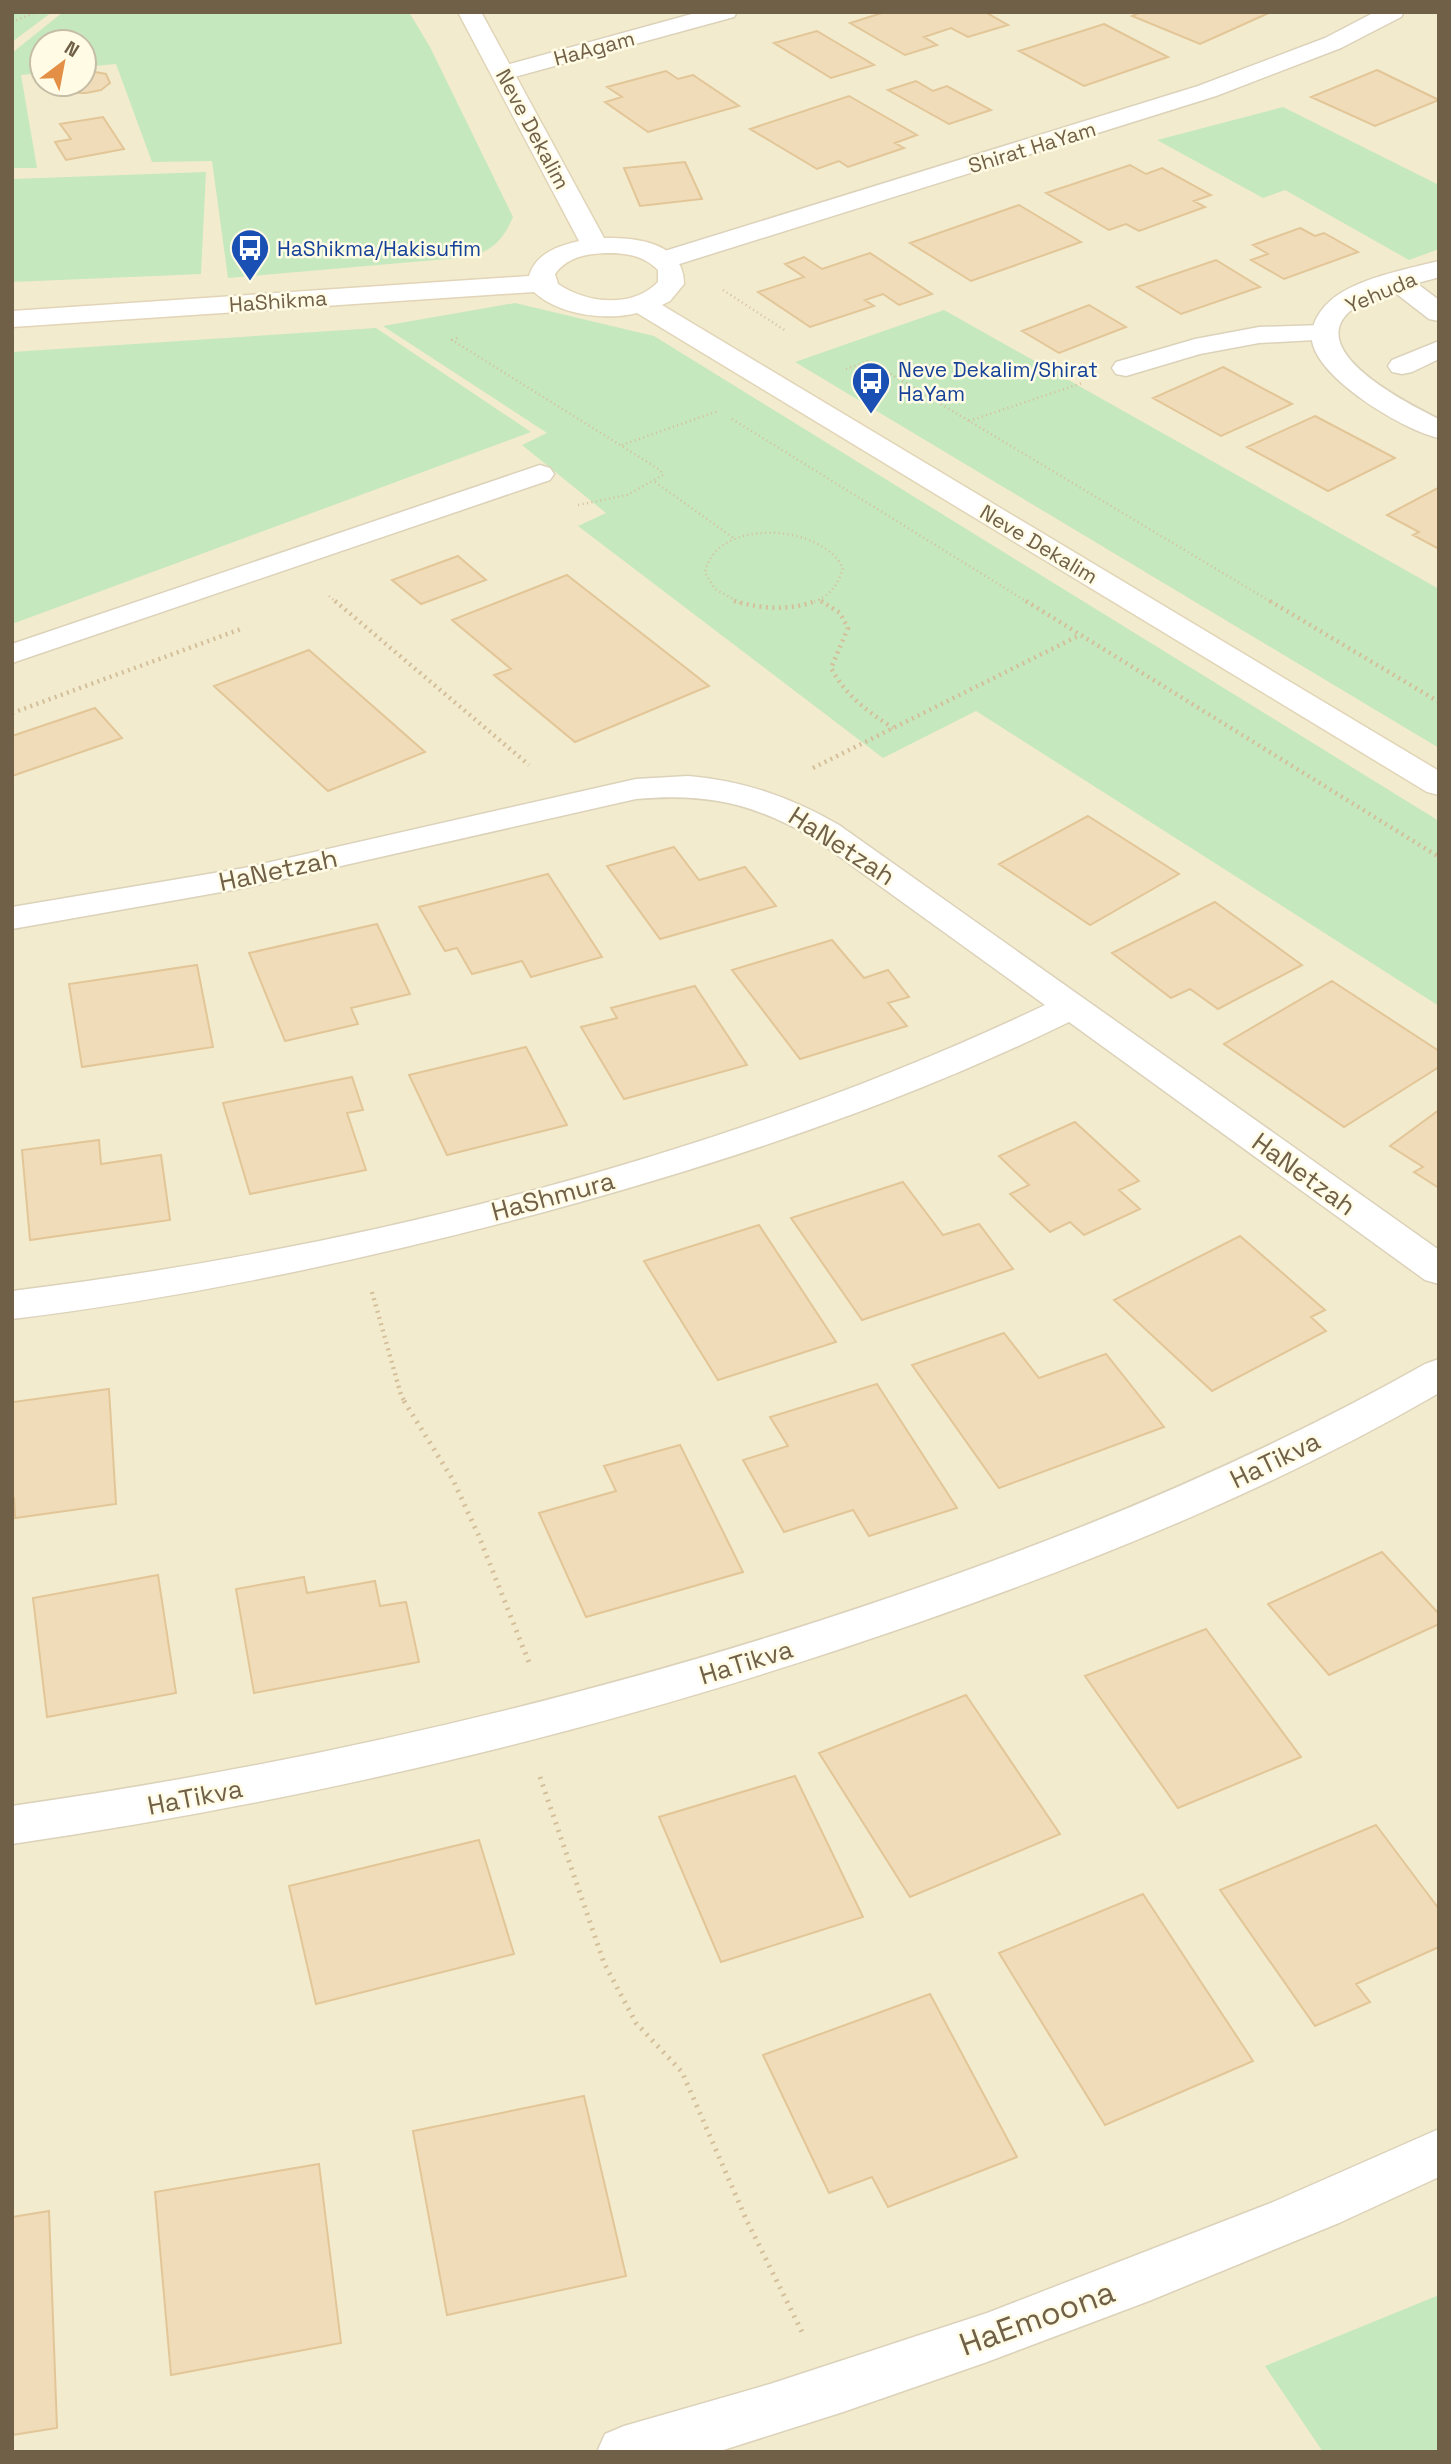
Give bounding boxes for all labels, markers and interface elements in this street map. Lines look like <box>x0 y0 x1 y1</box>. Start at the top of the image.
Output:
street label: HaAgam <box>551 24 637 72</box>
north arrow <box>28 28 98 98</box>
text: N <box>60 35 84 63</box>
street label: Neve Dekalim <box>490 64 576 194</box>
street label: Shirat HaYam <box>965 115 1099 179</box>
bus stop icon: HaShikma/Hakisufim <box>229 227 271 282</box>
place label: HaShikma/Hakisufim <box>277 235 481 262</box>
street label: Yehuda <box>1341 265 1421 319</box>
street label: HaShikma <box>228 284 328 318</box>
place label: Neve Dekalim/Shirat HaYam <box>898 356 1098 407</box>
bus stop icon: Neve Dekalim/Shirat HaYam <box>850 360 892 415</box>
street label: Neve Dekalim <box>975 498 1103 590</box>
street label: HaNetzah <box>782 799 902 893</box>
street label: HaNetzah <box>216 841 340 899</box>
street label: HaNetzah <box>1245 1125 1363 1223</box>
street label: HaShmura <box>488 1163 618 1229</box>
street label: HaTikva <box>1224 1424 1326 1496</box>
street label: HaTikva <box>695 1632 797 1692</box>
street label: HaTikva <box>145 1771 245 1823</box>
street label: HaEmoona <box>954 2271 1120 2365</box>

